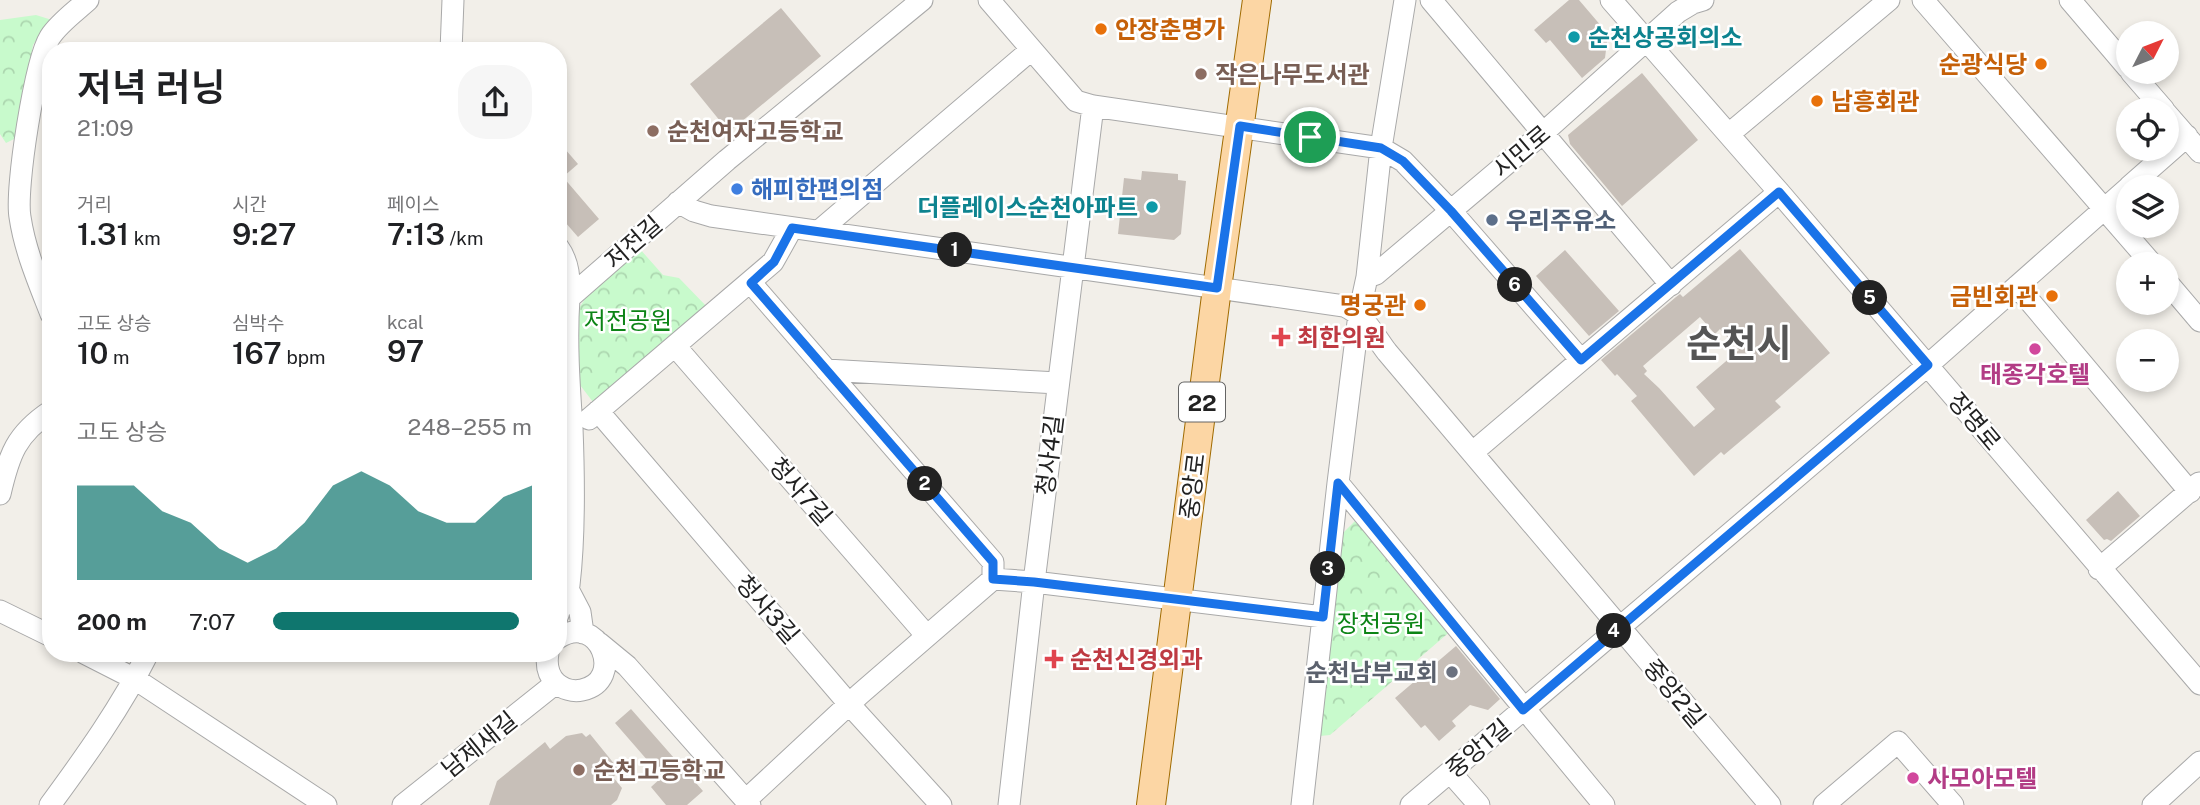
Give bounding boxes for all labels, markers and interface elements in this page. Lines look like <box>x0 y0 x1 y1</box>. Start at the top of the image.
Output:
place label: 안장춘명가 <box>1115 15 1225 43</box>
marker: 안장춘명가 <box>1093 21 1109 37</box>
north arrow <box>2116 21 2179 84</box>
map controls <box>2116 21 2179 392</box>
place label: 순천상공회의소 <box>1588 23 1743 51</box>
marker: 순천상공회의소 <box>1566 29 1582 45</box>
place label: 순광식당 <box>1939 50 2027 78</box>
marker: 순광식당 <box>2033 56 2049 72</box>
place label: 작은나무도서관 <box>1215 60 1370 88</box>
text: 저녁 러닝 <box>77 65 226 110</box>
button: share <box>458 65 532 139</box>
marker: 작은나무도서관 <box>1193 66 1209 82</box>
place label: 남흥회관 <box>1831 87 1919 115</box>
marker: 남흥회관 <box>1809 93 1825 109</box>
button: locate <box>2116 98 2179 161</box>
pin <box>1280 107 1340 167</box>
text: 21:09 <box>77 114 134 141</box>
place label: 순천여자고등학교 <box>667 117 844 145</box>
icon: arrive <box>1291 118 1329 156</box>
street label: 시민로 <box>1487 119 1555 183</box>
marker: 순천여자고등학교 <box>645 123 661 139</box>
place label: 해피한편의점 <box>751 175 883 203</box>
button: layers <box>2116 175 2179 238</box>
marker: 해피한편의점 <box>729 181 745 197</box>
text: 거리 <box>77 193 112 215</box>
text: 시간 <box>232 193 267 215</box>
text: 페이스 <box>387 193 439 215</box>
place label: 더플레이스순천아파트 <box>917 193 1138 221</box>
marker: 더플레이스순천아파트 <box>1144 199 1160 215</box>
place label: 우리주유소 <box>1506 206 1616 234</box>
street label: 저전길 <box>599 210 667 274</box>
marker: 우리주유소 <box>1484 212 1500 228</box>
text: 1.31 <box>77 216 129 252</box>
text: 9:27 <box>232 216 296 252</box>
text: 7:13 <box>387 216 445 252</box>
text: km <box>129 227 161 249</box>
text: /km <box>445 227 483 249</box>
pin: 1 <box>937 232 972 268</box>
text: 1 <box>950 238 959 260</box>
button: + <box>2116 252 2179 315</box>
pin: 6 <box>1498 268 1532 302</box>
text: 6 <box>1508 273 1521 295</box>
pin: 5 <box>1853 280 1888 316</box>
place label: 금빈회관 <box>1950 282 2038 310</box>
text: 5 <box>1863 286 1876 308</box>
marker: 금빈회관 <box>2044 288 2060 304</box>
place label: 명궁관 <box>1340 291 1406 319</box>
marker: 명궁관 <box>1412 297 1428 313</box>
park label: 저전공원 <box>584 306 672 334</box>
text: kcal <box>387 311 424 333</box>
text: 고도 상승 <box>77 312 152 334</box>
text: 심박수 <box>232 312 284 334</box>
district label: 순천시 <box>1687 321 1791 366</box>
place label: 최한의원 <box>1297 323 1385 351</box>
marker: 최한의원 <box>1271 327 1291 347</box>
button: − <box>2116 329 2179 392</box>
text: 97 <box>387 333 424 369</box>
text: 10 <box>77 335 108 371</box>
text: 167 <box>232 335 282 371</box>
marker: 태종각호텔 <box>2027 341 2043 357</box>
text: m <box>108 346 130 368</box>
text: bpm <box>282 346 325 368</box>
place label: 태종각호텔 <box>1980 360 2090 388</box>
road number: 22 <box>1179 382 1225 422</box>
street label: 장명로 <box>1943 387 2007 455</box>
text: 248–255 m <box>408 413 532 440</box>
street label: 청사4길 <box>1030 413 1068 497</box>
text: 고도 상승 <box>77 418 167 445</box>
street label: 청사7길 <box>764 451 838 531</box>
street label: 중앙로 <box>1174 451 1210 521</box>
pin: 2 <box>908 466 942 502</box>
text: 2 <box>918 472 931 494</box>
pin: 3 <box>1310 552 1346 586</box>
text: 3 <box>1321 557 1334 579</box>
street label: 청사3길 <box>731 569 805 649</box>
text: 200 m <box>77 608 147 635</box>
text: 7:07 <box>189 608 235 635</box>
park label: 장천공원 <box>1337 609 1425 637</box>
pin: 4 <box>1596 614 1632 648</box>
text: 4 <box>1607 619 1620 641</box>
place label: 순천신경외과 <box>1070 645 1202 673</box>
marker: 순천신경외과 <box>1044 649 1064 669</box>
street label: 중앙2길 <box>1638 653 1712 733</box>
place label: 순천남부교회 <box>1306 658 1438 686</box>
marker: 순천남부교회 <box>1444 664 1460 680</box>
street label: 남제새길 <box>436 705 522 783</box>
street label: 중앙1길 <box>1440 713 1516 783</box>
place label: 순천고등학교 <box>593 756 725 784</box>
marker: 순천고등학교 <box>571 762 587 778</box>
place label: 사모아모텔 <box>1927 764 2037 792</box>
marker: 사모아모텔 <box>1905 770 1921 786</box>

